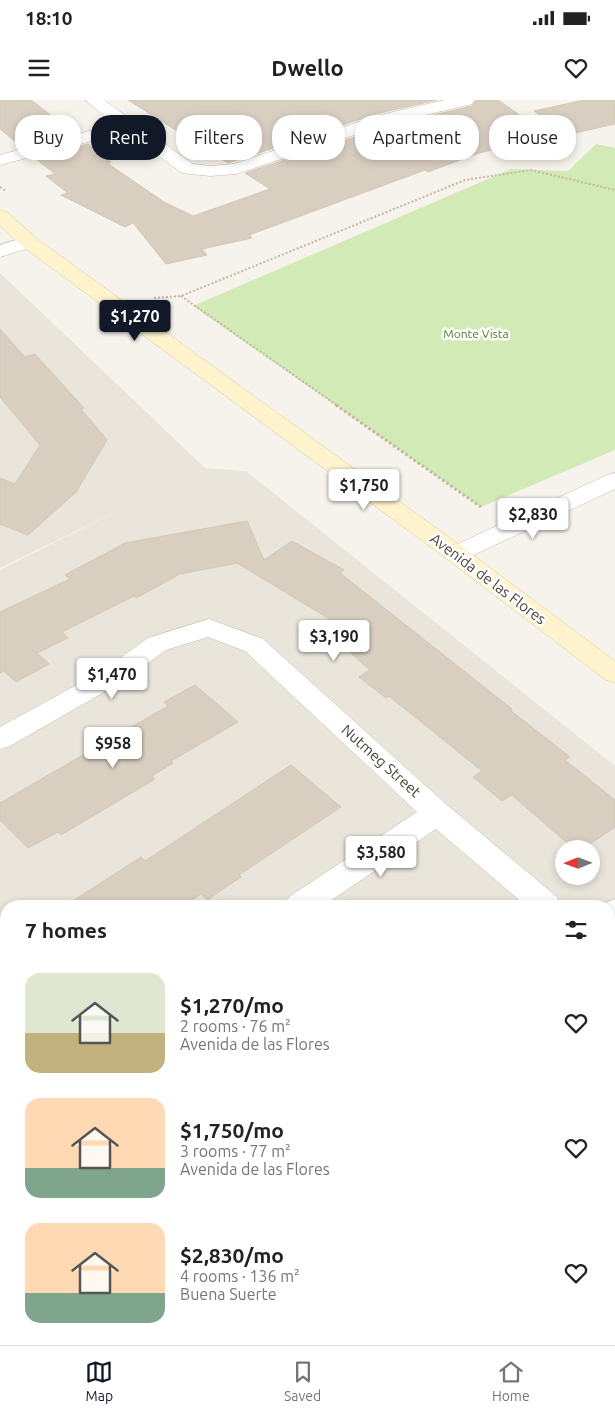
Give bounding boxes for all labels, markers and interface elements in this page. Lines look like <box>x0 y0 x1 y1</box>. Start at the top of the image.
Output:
text: 18:10 <box>25 7 73 29</box>
icon: menu <box>25 54 53 82</box>
icon: heart <box>562 54 590 82</box>
text: Dwello <box>271 55 344 80</box>
chip: Buy <box>15 115 81 160</box>
chip: Rent <box>91 115 166 160</box>
chip: Filters <box>176 115 262 160</box>
chip: New <box>272 115 345 160</box>
chip: Apartment <box>355 115 479 160</box>
chip: House <box>489 115 576 160</box>
pin: $1,270 <box>94 300 176 342</box>
text: $1,270 <box>110 307 160 325</box>
park label: Monte Vista <box>443 327 509 340</box>
pin: $1,750 <box>323 468 405 511</box>
text: $1,750 <box>339 476 389 494</box>
pin: $2,830 <box>492 498 574 540</box>
text: $2,830 <box>508 505 558 523</box>
street label: Avenida de las Flores <box>427 530 549 628</box>
pin: $3,190 <box>293 620 375 662</box>
text: $3,190 <box>309 627 359 645</box>
pin: $1,470 <box>71 658 153 700</box>
text: $1,470 <box>87 665 137 683</box>
street label: Nutmeg Street <box>338 721 424 801</box>
pin: $958 <box>83 726 143 769</box>
text: $958 <box>95 734 131 752</box>
pin: $3,580 <box>340 836 422 878</box>
north arrow <box>555 840 600 885</box>
map controls <box>555 840 600 885</box>
text: $3,580 <box>356 843 406 861</box>
icon: filters <box>562 916 590 944</box>
text: 7 homes <box>25 918 107 942</box>
icon: home <box>65 993 125 1053</box>
text: $1,270/mo <box>180 993 284 1017</box>
icon: heart <box>562 1009 590 1037</box>
text: 2 rooms · 76 m² <box>180 1017 291 1035</box>
text: Avenida de las Flores <box>180 1035 330 1053</box>
icon: home <box>65 1118 125 1178</box>
text: $1,750/mo <box>180 1118 284 1142</box>
icon: heart <box>562 1134 590 1162</box>
text: 3 rooms · 77 m² <box>180 1142 291 1160</box>
text: Avenida de las Flores <box>180 1160 330 1178</box>
icon: home <box>65 1243 125 1303</box>
text: $2,830/mo <box>180 1243 284 1267</box>
icon: heart <box>562 1259 590 1287</box>
text: 4 rooms · 136 m² <box>180 1267 300 1285</box>
text: Buena Suerte <box>180 1285 277 1303</box>
tab: Map <box>85 1358 113 1404</box>
tab: Saved <box>284 1358 321 1404</box>
tab: Home <box>492 1358 530 1404</box>

